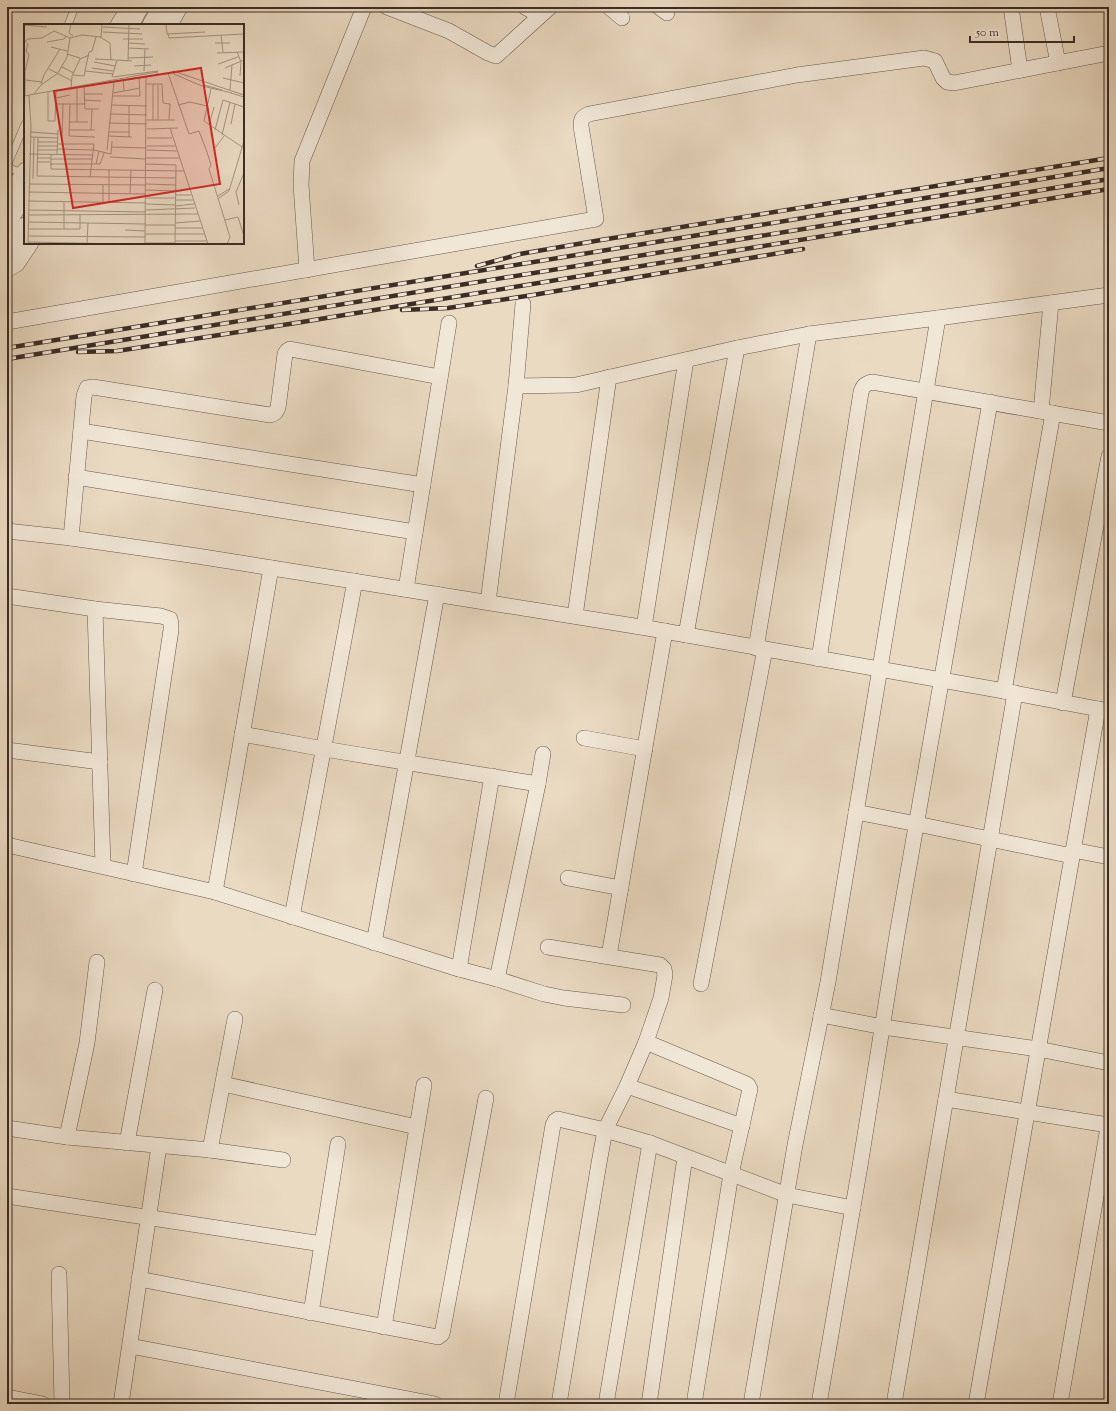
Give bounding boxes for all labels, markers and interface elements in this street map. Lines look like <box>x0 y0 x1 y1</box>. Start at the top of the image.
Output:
scale bar <box>970 18 1074 44</box>
inset map <box>24 24 244 244</box>
text: 50 m <box>975 24 999 42</box>

